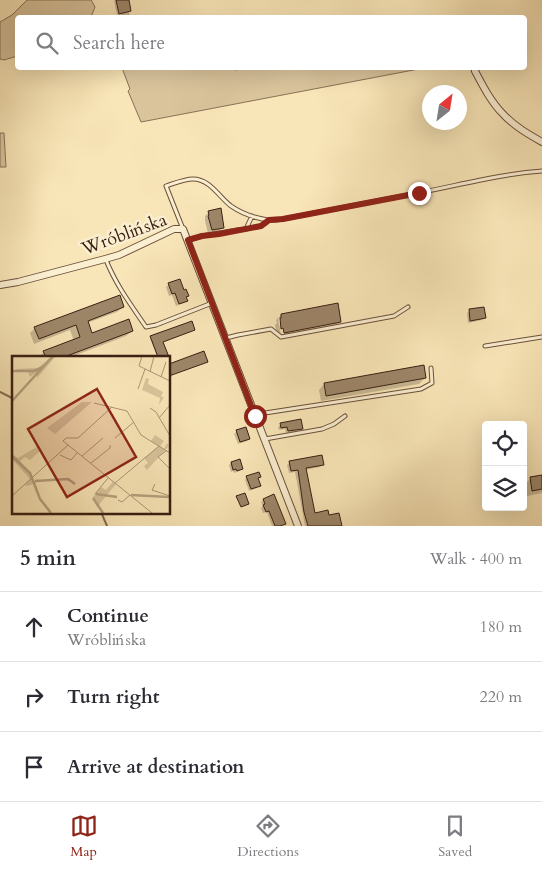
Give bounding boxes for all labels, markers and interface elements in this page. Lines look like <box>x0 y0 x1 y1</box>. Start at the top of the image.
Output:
search box <box>15 15 527 70</box>
icon: search <box>33 29 61 57</box>
text: Search here <box>73 30 165 56</box>
north arrow <box>422 85 467 130</box>
route end <box>408 182 431 205</box>
street label: Wróblińska <box>77 207 171 262</box>
inset map <box>12 356 170 514</box>
route start <box>244 405 267 428</box>
map controls <box>482 421 527 511</box>
button: locate <box>482 421 527 466</box>
button: layers <box>482 466 527 511</box>
text: 5 min <box>20 544 76 573</box>
text: Walk · 400 m <box>430 548 522 570</box>
text: Continue <box>67 603 149 629</box>
icon: ahead <box>20 613 48 641</box>
text: 180 m <box>480 616 522 638</box>
text: Wróblińska <box>67 629 146 651</box>
icon: right <box>20 683 48 711</box>
text: Turn right <box>67 684 159 710</box>
text: 220 m <box>480 686 522 708</box>
icon: arrive <box>20 753 48 781</box>
text: Arrive at destination <box>67 754 244 780</box>
tab: Map <box>70 812 98 861</box>
tab: Directions <box>237 812 299 861</box>
tab: Saved <box>438 812 472 861</box>

